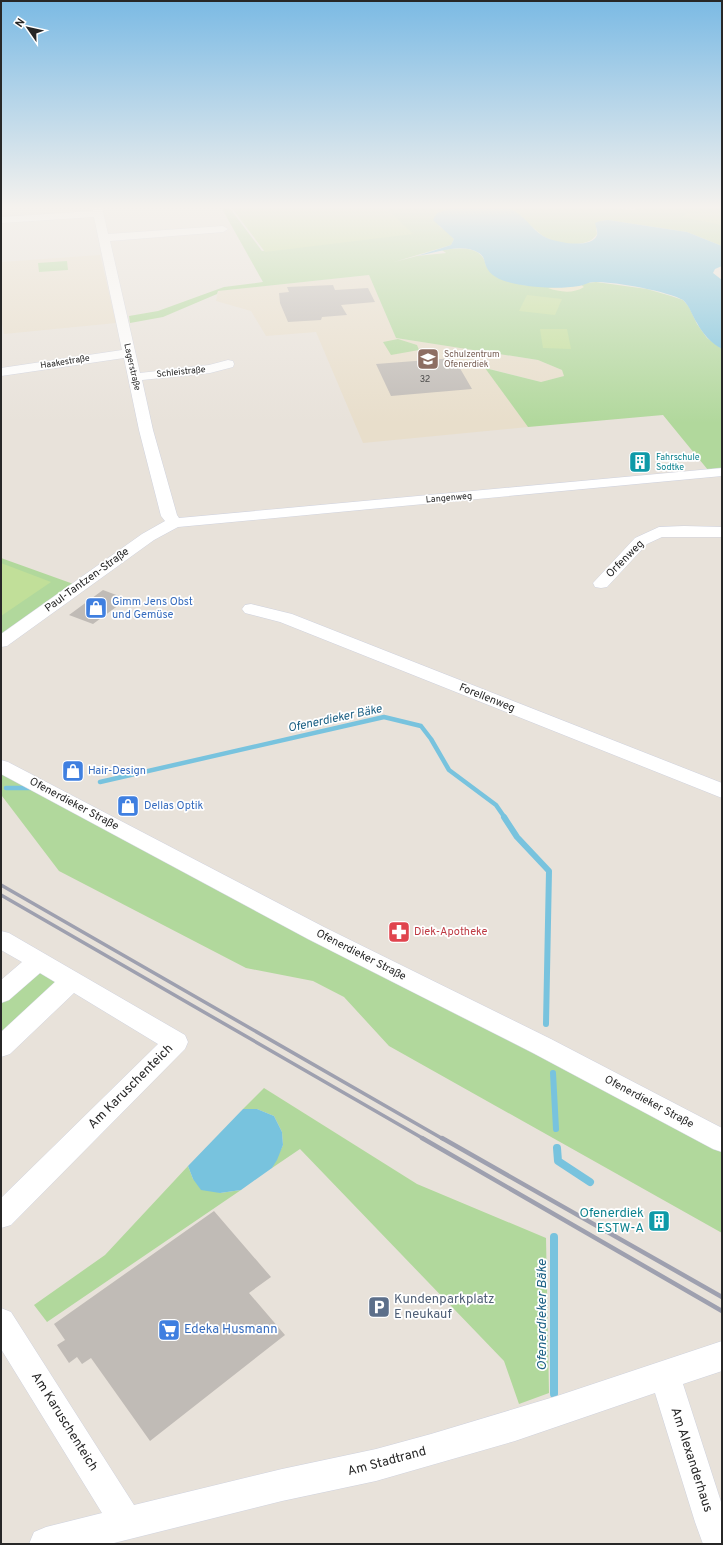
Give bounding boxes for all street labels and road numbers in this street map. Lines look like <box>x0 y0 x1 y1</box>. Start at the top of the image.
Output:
street label: Lagerstraße <box>121 342 143 392</box>
street label: Haakestraße <box>40 353 91 371</box>
street label: Schleistraße <box>156 364 206 380</box>
street label: Langenweg <box>425 490 473 506</box>
street label: Orfenweg <box>603 537 647 581</box>
street label: Paul-Tantzen-Straße <box>42 545 132 615</box>
street label: Forellenweg <box>457 680 517 716</box>
street label: Ofenerdieker Straße <box>27 775 121 833</box>
street label: Ofenerdieker Straße <box>314 926 408 984</box>
street label: Am Karuschenteich <box>85 1041 177 1133</box>
street label: Ofenerdieker Straße <box>602 1073 696 1131</box>
street label: Am Karuschenteich <box>27 1370 101 1474</box>
street label: Am Alexanderhaus <box>667 1406 715 1514</box>
street label: Am Stadtrand <box>346 1444 428 1480</box>

